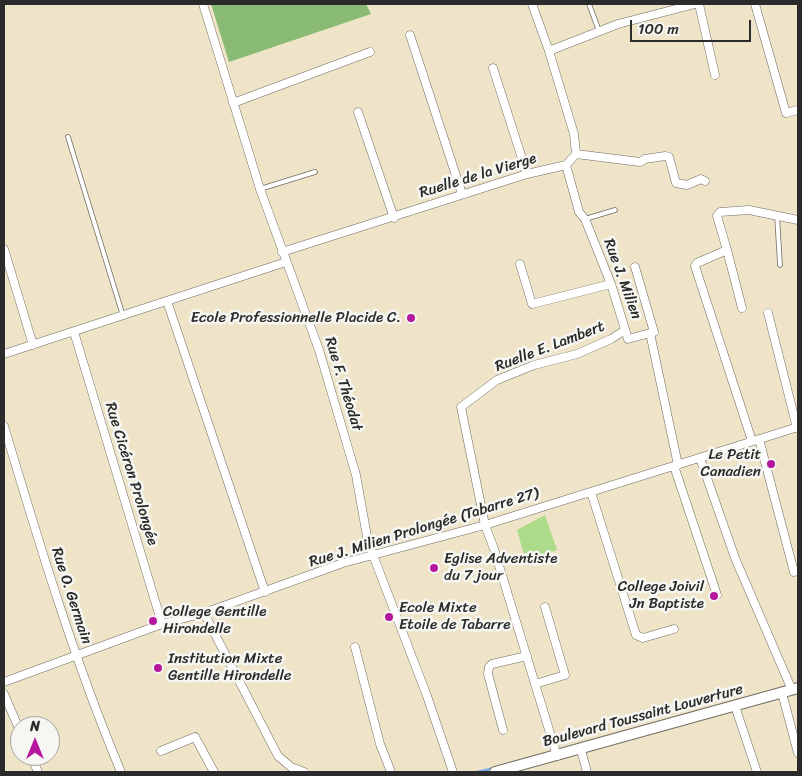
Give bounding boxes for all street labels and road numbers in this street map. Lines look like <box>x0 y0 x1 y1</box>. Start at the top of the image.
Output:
street label: Ruelle de la Vierge <box>417 150 539 202</box>
street label: Rue J. Milien <box>599 236 645 322</box>
street label: Ruelle E. Lambert <box>493 318 607 376</box>
street label: Rue F. Théodat <box>320 335 366 433</box>
street label: Rue Cicéron Prolongée <box>101 400 161 548</box>
street label: Rue J. Milien Prolongée (Tabarre 27) <box>307 484 541 572</box>
street label: Rue O. Germain <box>47 545 95 647</box>
street label: Boulevard Toussaint Louverture <box>541 681 745 751</box>

